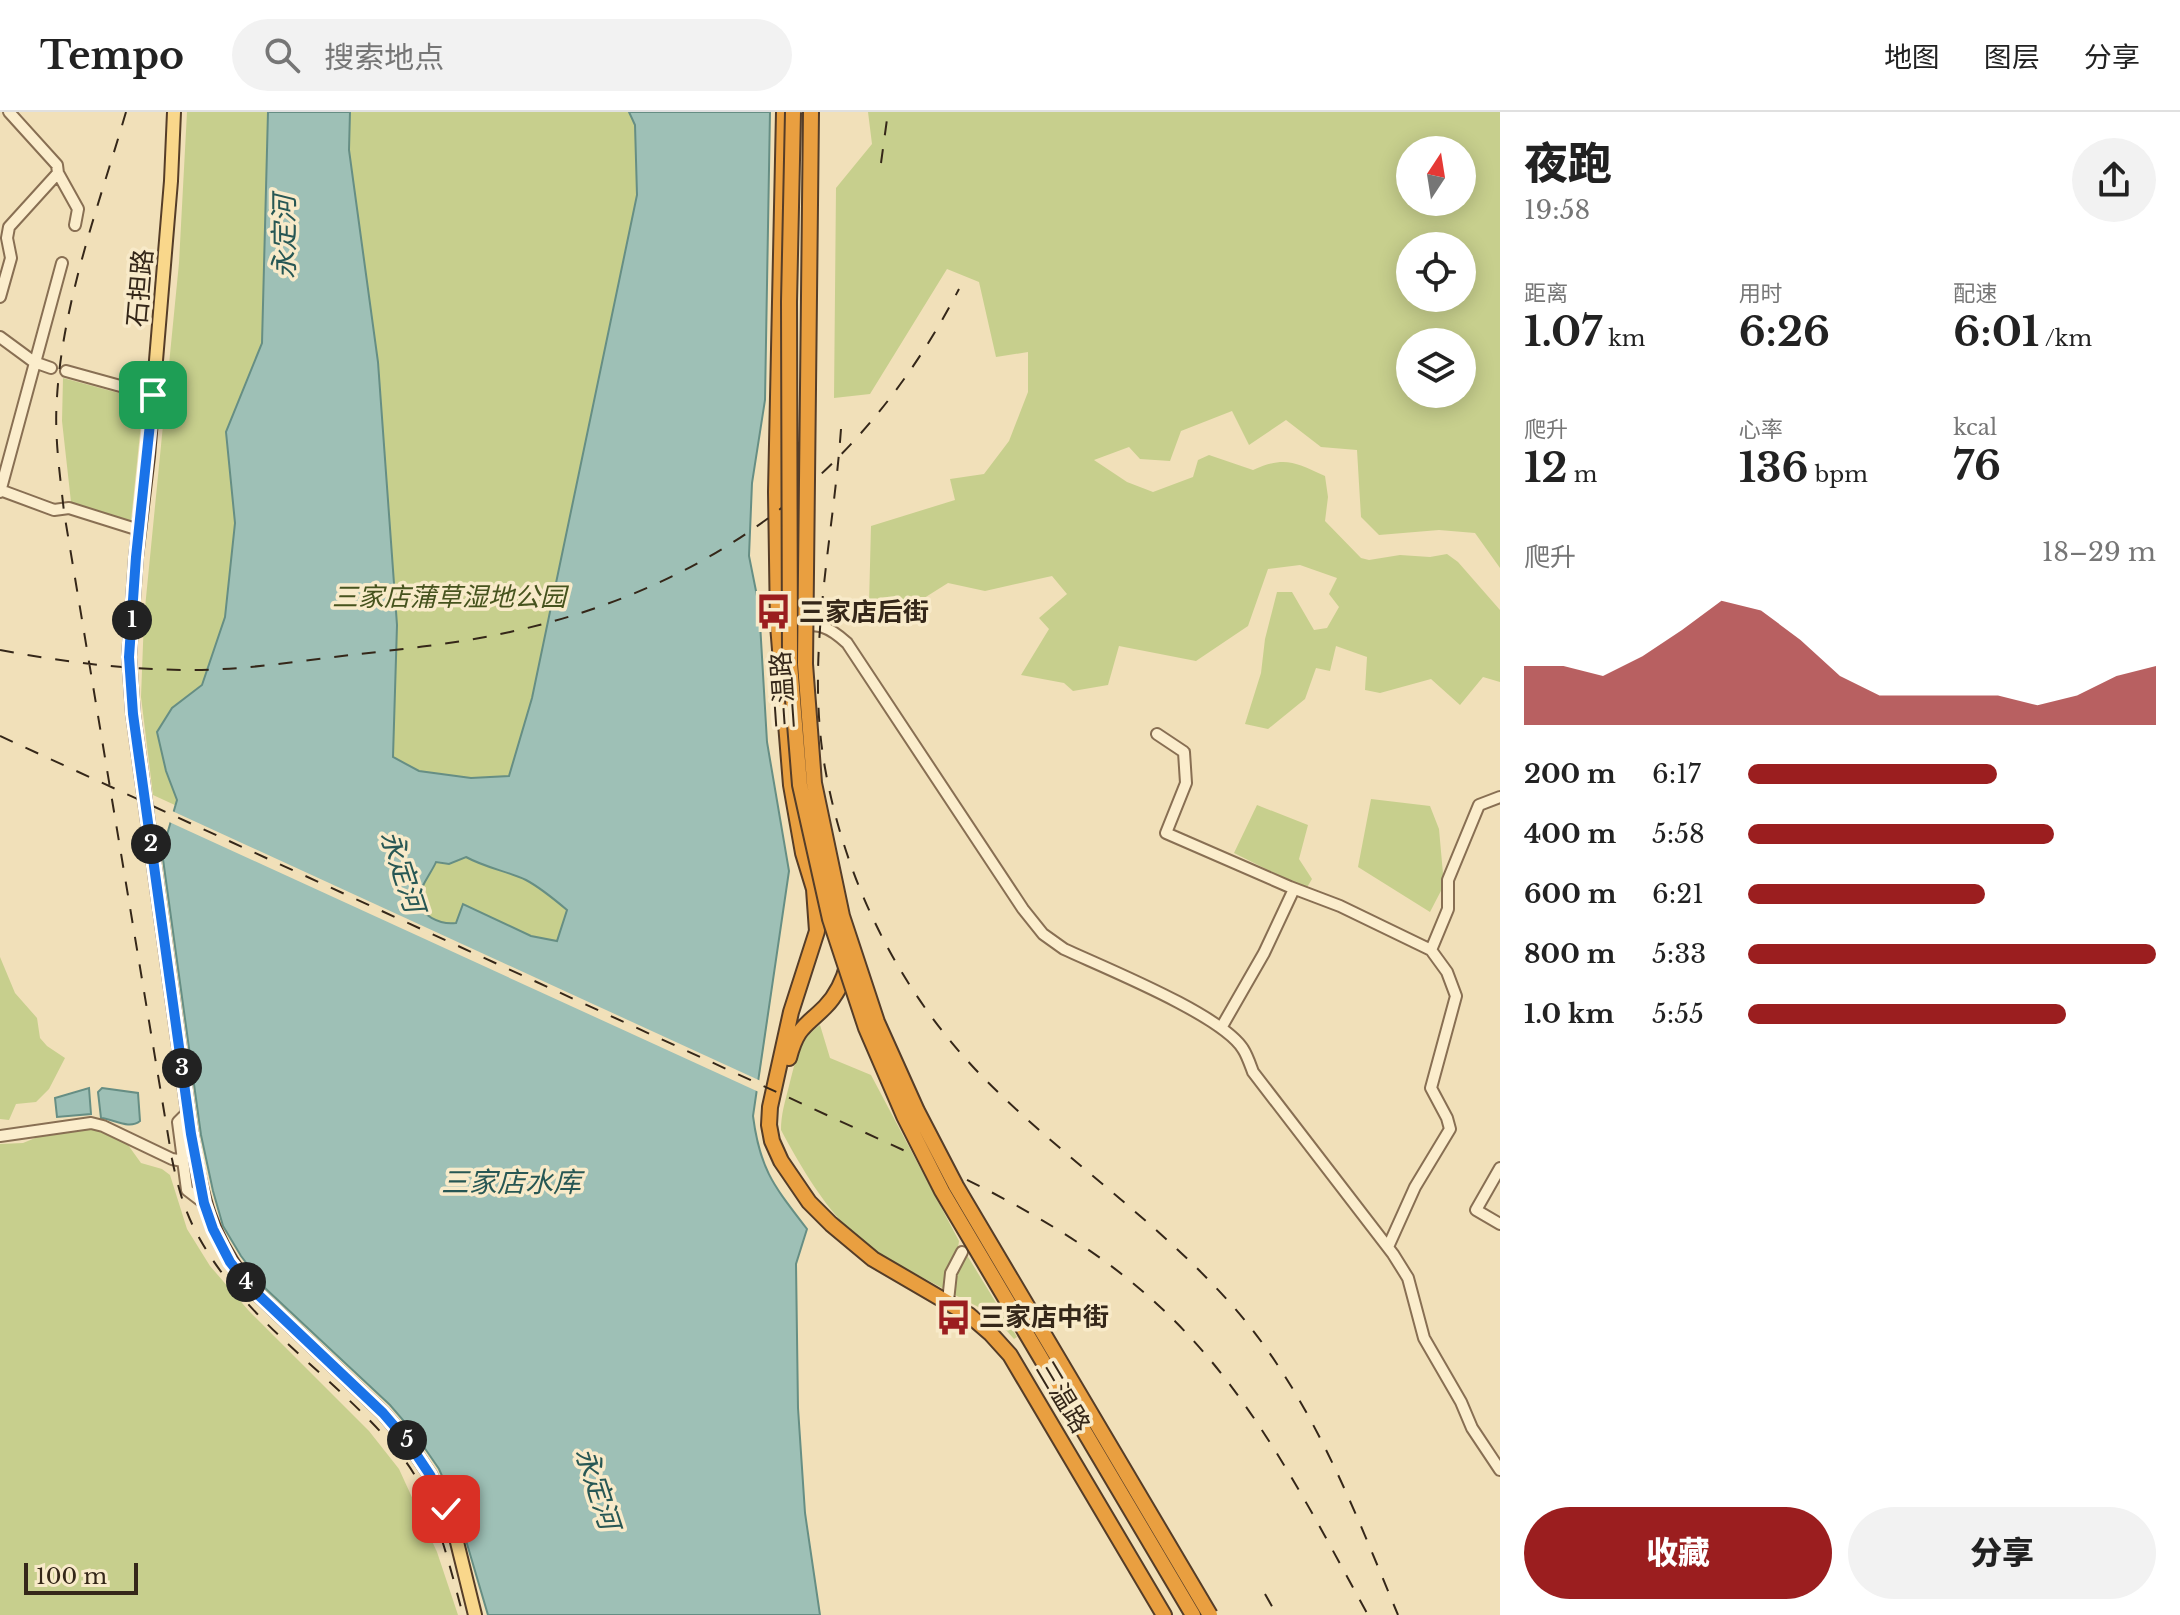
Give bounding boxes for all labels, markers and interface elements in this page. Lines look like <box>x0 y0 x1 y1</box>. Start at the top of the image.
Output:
search box <box>232 19 792 91</box>
text: Tempo <box>40 32 184 79</box>
icon: search <box>260 33 304 77</box>
text: 搜索地点 <box>324 39 444 76</box>
text: 地图 <box>1884 40 1940 75</box>
text: 图层 <box>1984 40 2040 75</box>
text: 分享 <box>2084 40 2140 75</box>
north arrow <box>1396 136 1476 216</box>
map controls <box>1396 136 1476 408</box>
text: 夜跑 <box>1524 136 1612 191</box>
button: share <box>2072 138 2156 222</box>
water label: 永定河 <box>267 190 302 279</box>
text: 19:58 <box>1524 194 1590 226</box>
button: locate <box>1396 232 1476 312</box>
street label: 石担路 <box>121 248 159 328</box>
text: 距离 <box>1524 280 1568 307</box>
text: 用时 <box>1739 280 1783 307</box>
text: 配速 <box>1953 280 1997 307</box>
text: 1.07 <box>1524 307 1602 357</box>
text: 6:26 <box>1739 307 1830 357</box>
text: 6:01 <box>1953 307 2039 357</box>
text: km <box>1602 325 1645 352</box>
text: /km <box>2039 325 2092 352</box>
button: layers <box>1396 328 1476 408</box>
pin <box>119 361 187 429</box>
icon: arrive <box>131 373 175 417</box>
text: kcal <box>1953 414 1997 441</box>
text: 爬升 <box>1524 416 1568 443</box>
text: 心率 <box>1739 416 1783 443</box>
text: 76 <box>1953 441 2001 491</box>
text: 12 <box>1524 443 1567 493</box>
text: 136 <box>1739 443 1809 493</box>
text: m <box>1567 461 1597 488</box>
text: bpm <box>1809 461 1868 488</box>
text: 18–29 m <box>2042 536 2156 568</box>
text: 爬升 <box>1524 541 1576 573</box>
park label: 三家店蒲草湿地公园 <box>332 581 570 613</box>
bus stop icon: 三家店后街 <box>754 593 792 631</box>
place label: 三家店后街 <box>799 596 929 628</box>
pin: 1 <box>112 600 152 640</box>
text: 1 <box>127 606 137 633</box>
street label: 三温路 <box>764 650 802 730</box>
text: 200 m <box>1524 758 1616 790</box>
text: 6:17 <box>1652 758 1701 790</box>
text: 400 m <box>1524 818 1616 850</box>
text: 5:58 <box>1652 818 1705 850</box>
pin: 2 <box>131 824 171 864</box>
water label: 永定河 <box>373 826 434 921</box>
text: 2 <box>144 830 158 857</box>
text: 600 m <box>1524 878 1616 910</box>
text: 6:21 <box>1652 878 1704 910</box>
text: 800 m <box>1524 938 1615 970</box>
text: 5:33 <box>1652 938 1706 970</box>
text: 1.0 km <box>1524 998 1614 1030</box>
text: 5:55 <box>1652 998 1704 1030</box>
pin: 3 <box>162 1048 202 1088</box>
text: 3 <box>175 1054 189 1081</box>
water label: 三家店水库 <box>441 1165 585 1200</box>
pin: 4 <box>226 1262 266 1302</box>
text: 4 <box>239 1268 253 1295</box>
bus stop icon: 三家店中街 <box>934 1298 972 1336</box>
place label: 三家店中街 <box>979 1301 1109 1333</box>
street label: 三温路 <box>1029 1355 1097 1439</box>
pin: 5 <box>387 1420 427 1460</box>
text: 5 <box>400 1426 414 1453</box>
water label: 永定河 <box>568 1443 629 1538</box>
pin <box>412 1475 480 1543</box>
icon: check <box>424 1487 468 1531</box>
button: 收藏 <box>1524 1507 1832 1599</box>
button: 分享 <box>1848 1507 2156 1599</box>
scale bar <box>24 1559 138 1595</box>
text: 100 m <box>36 1563 107 1590</box>

